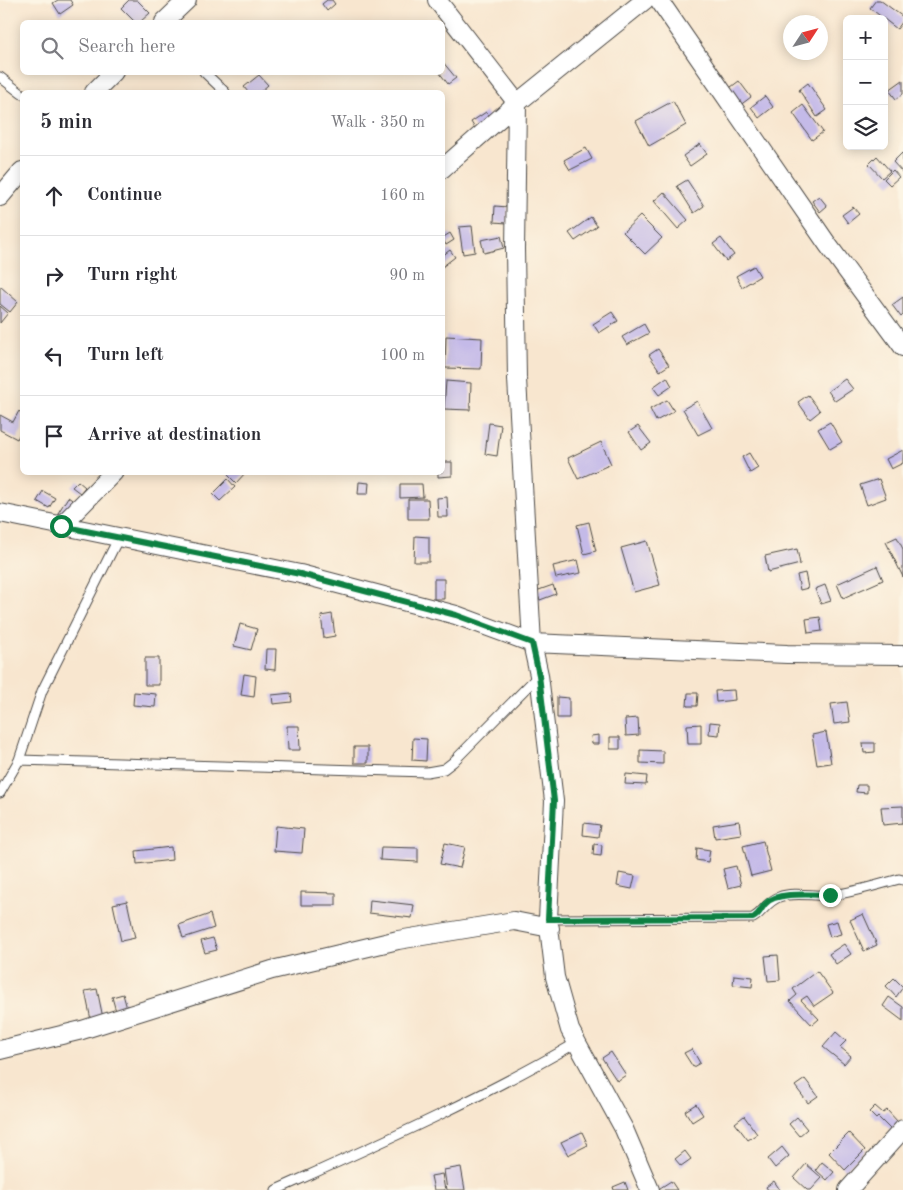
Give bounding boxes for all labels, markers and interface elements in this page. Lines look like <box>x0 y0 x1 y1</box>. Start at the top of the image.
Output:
north arrow <box>783 15 828 60</box>
map controls <box>843 15 888 150</box>
button: + <box>843 15 888 60</box>
search box <box>20 20 445 75</box>
icon: search <box>38 34 66 62</box>
text: Search here <box>78 38 175 57</box>
button: − <box>843 60 888 105</box>
button: layers <box>843 105 888 150</box>
text: 5 min <box>40 112 93 133</box>
text: Walk · 350 m <box>330 115 425 131</box>
icon: ahead <box>40 182 68 210</box>
text: Continue <box>87 186 162 205</box>
text: 160 m <box>380 188 425 204</box>
icon: right <box>40 262 68 290</box>
text: Turn right <box>87 266 177 285</box>
text: 90 m <box>389 268 425 284</box>
icon: left <box>40 342 68 370</box>
text: Turn left <box>87 346 164 365</box>
text: 100 m <box>380 348 425 364</box>
icon: arrive <box>40 422 68 450</box>
text: Arrive at destination <box>87 426 261 445</box>
route start <box>50 515 73 538</box>
route end <box>819 884 842 907</box>

